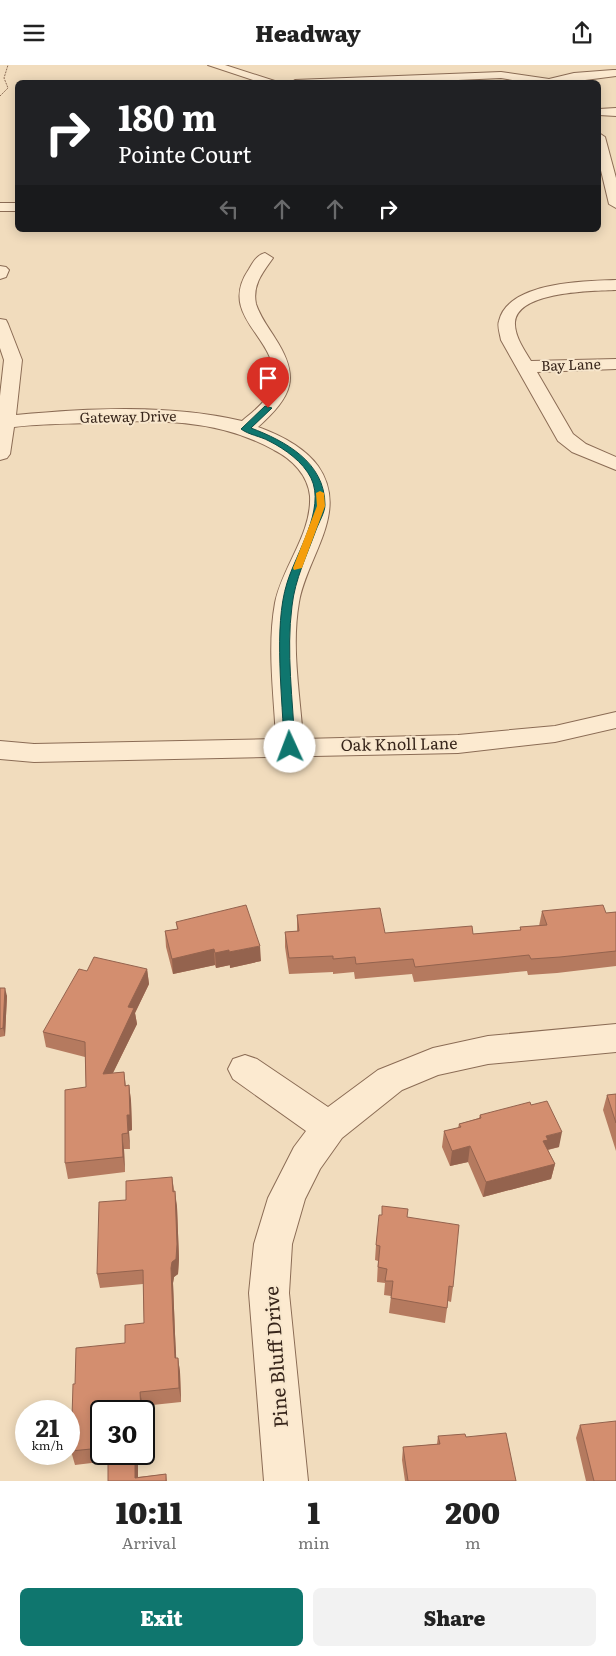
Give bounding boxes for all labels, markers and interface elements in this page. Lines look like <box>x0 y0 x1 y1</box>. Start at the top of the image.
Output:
text: Headway <box>255 16 361 49</box>
icon: menu <box>20 19 48 47</box>
icon: share <box>568 19 596 47</box>
text: 180 m <box>118 90 217 142</box>
icon: right <box>35 100 100 165</box>
text: Pointe Court <box>118 137 251 170</box>
icon: left <box>215 195 243 223</box>
icon: ahead <box>268 195 296 223</box>
icon: ahead <box>321 195 349 223</box>
icon: right <box>374 195 402 223</box>
street label: Bay Lane <box>541 353 601 375</box>
pin <box>247 357 289 408</box>
icon: arrive <box>254 364 282 392</box>
street label: Gateway Drive <box>79 405 176 427</box>
position arrow <box>263 720 315 772</box>
street label: Oak Knoll Lane <box>340 730 458 756</box>
street label: Pine Bluff Drive <box>256 1285 294 1429</box>
speed limit sign: 30 <box>90 1400 155 1465</box>
text: 21 <box>36 1408 59 1445</box>
text: km/h <box>32 1436 63 1454</box>
text: 10:11 <box>116 1489 182 1533</box>
text: 1 <box>308 1489 320 1533</box>
text: 200 <box>445 1489 500 1533</box>
text: Arrival <box>122 1530 176 1554</box>
text: min <box>298 1530 330 1554</box>
text: m <box>465 1530 481 1554</box>
button: Exit <box>20 1588 303 1646</box>
button: Share <box>313 1588 596 1646</box>

